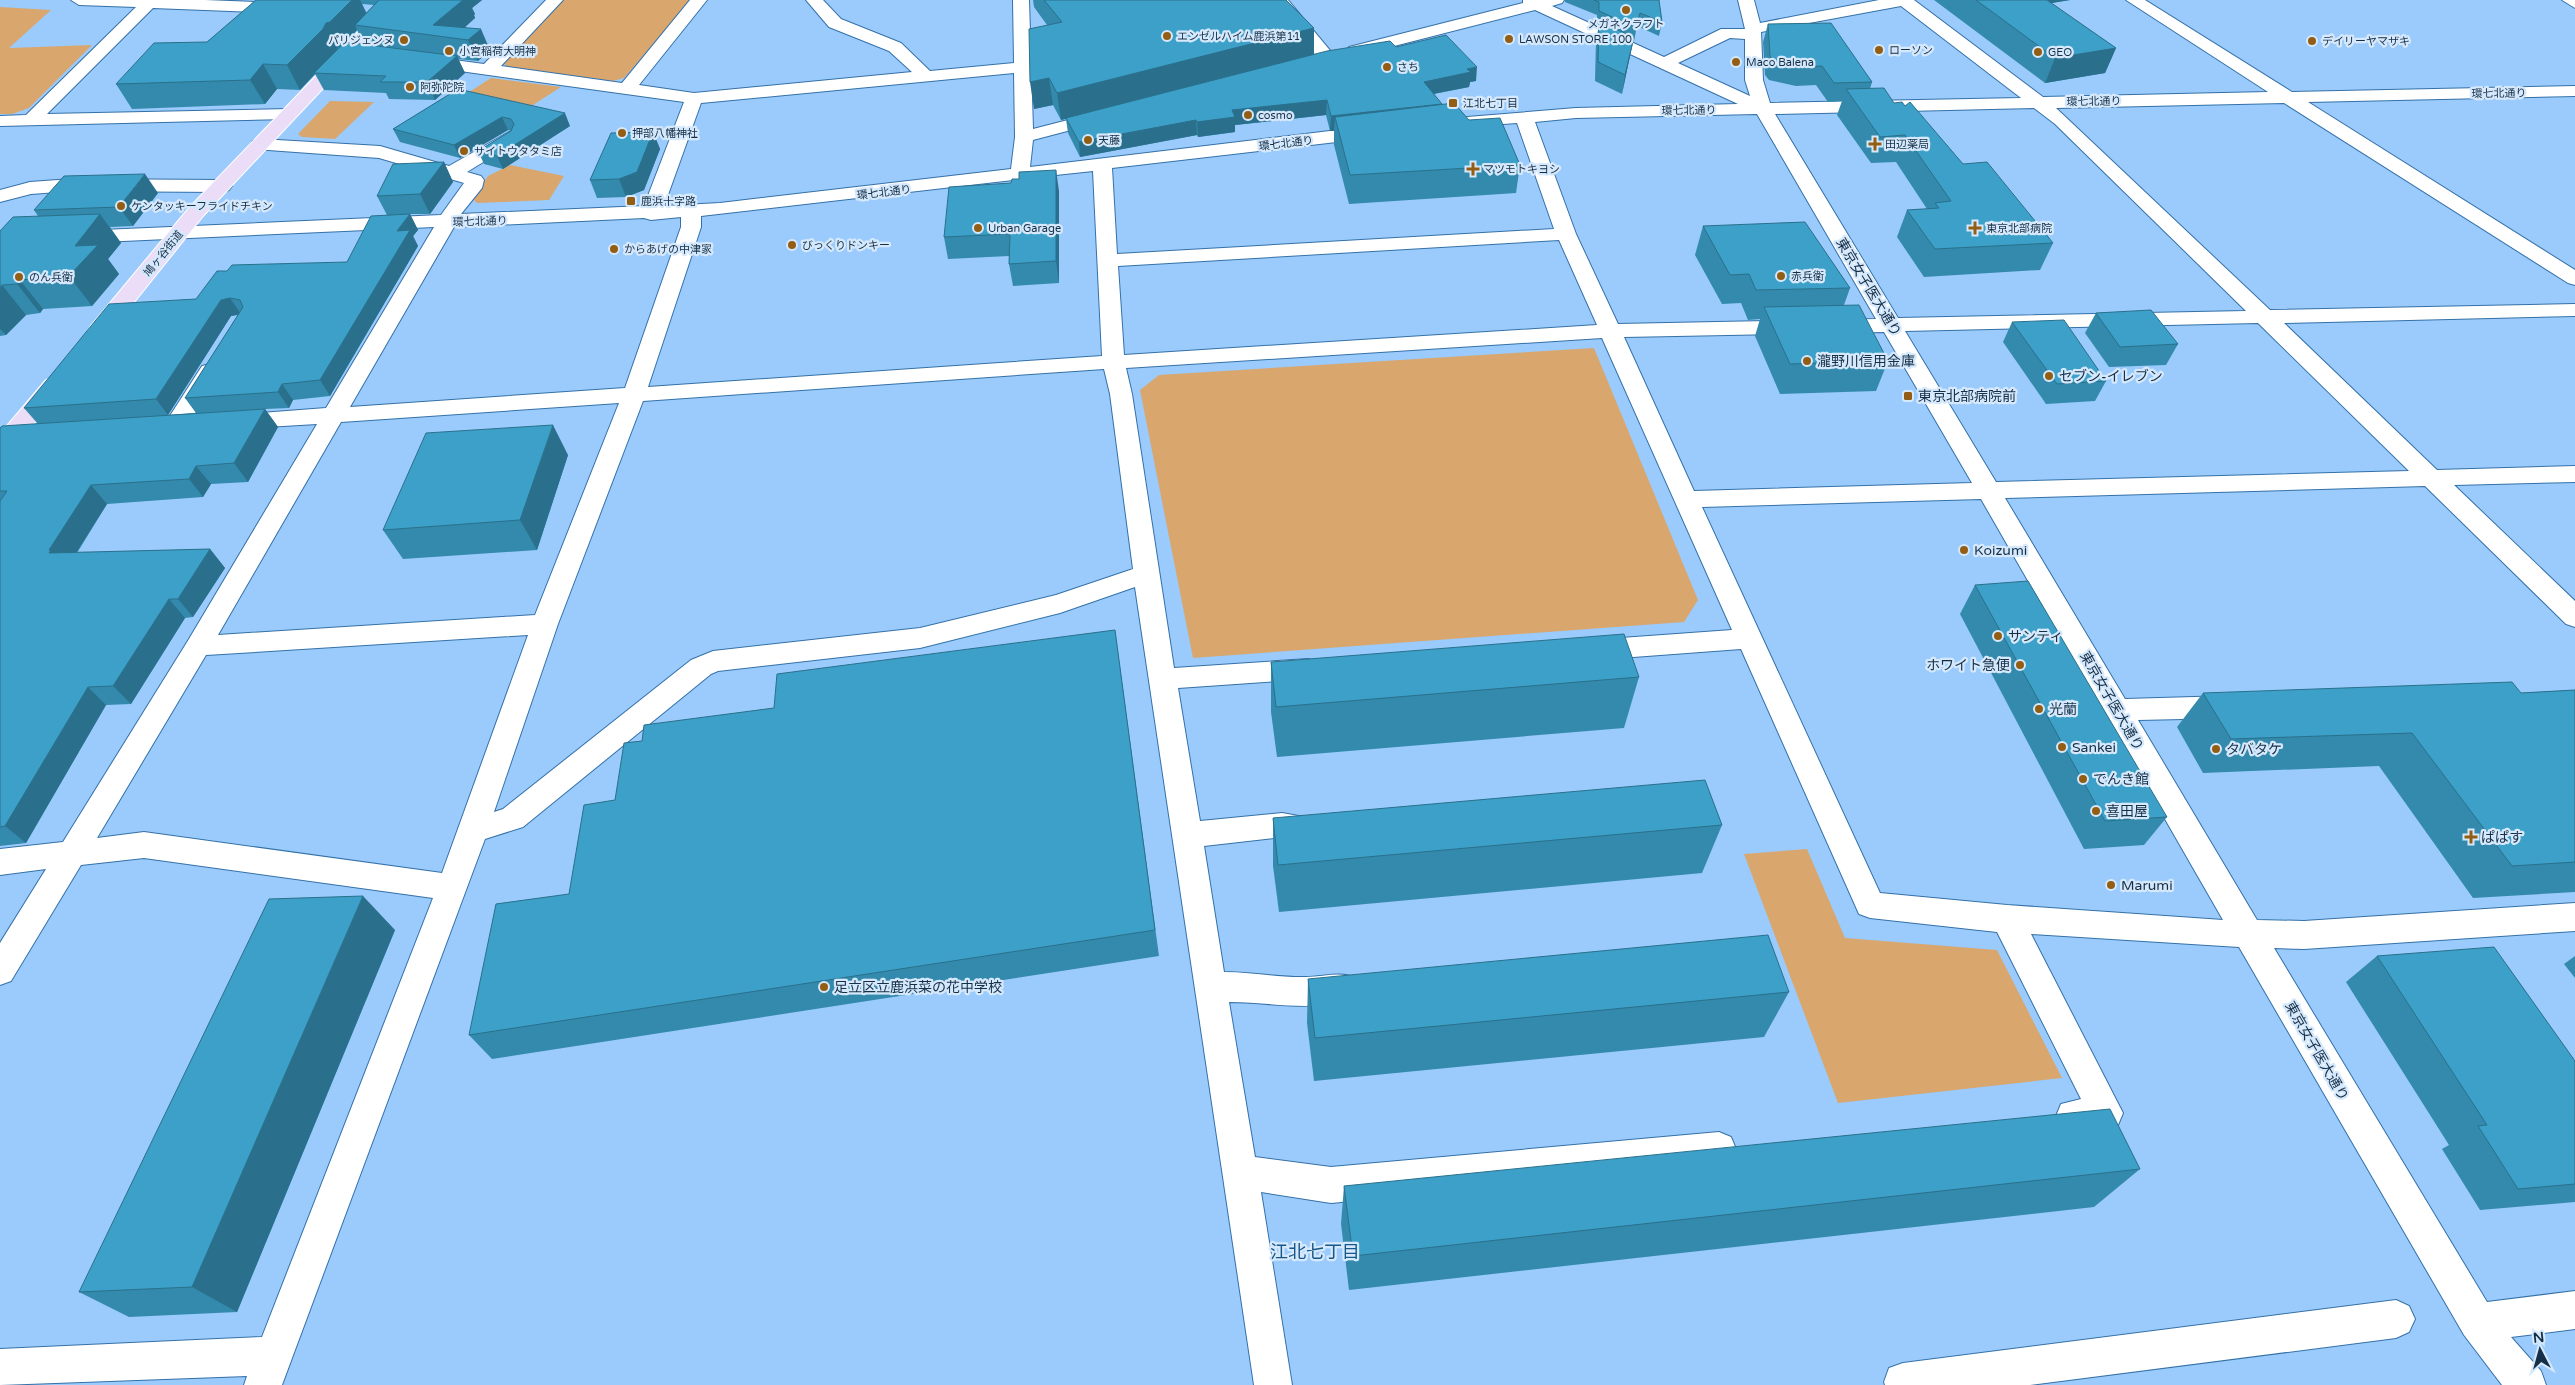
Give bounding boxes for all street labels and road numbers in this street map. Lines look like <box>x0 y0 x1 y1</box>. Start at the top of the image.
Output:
street label: 環七北通り <box>2471 87 2527 100</box>
street label: 環七北通り <box>2066 95 2122 108</box>
street label: 環七北通り <box>1661 104 1717 117</box>
street label: 環七北通り <box>1258 134 1314 153</box>
street label: 環七北通り <box>856 183 912 202</box>
street label: 環七北通り <box>452 214 508 229</box>
street label: 鳩ヶ谷街道 <box>141 228 186 279</box>
street label: 東京女子医大通り <box>1832 235 1905 340</box>
street label: 東京女子医大通り <box>2076 649 2147 754</box>
street label: 東京女子医大通り <box>2281 999 2352 1104</box>

